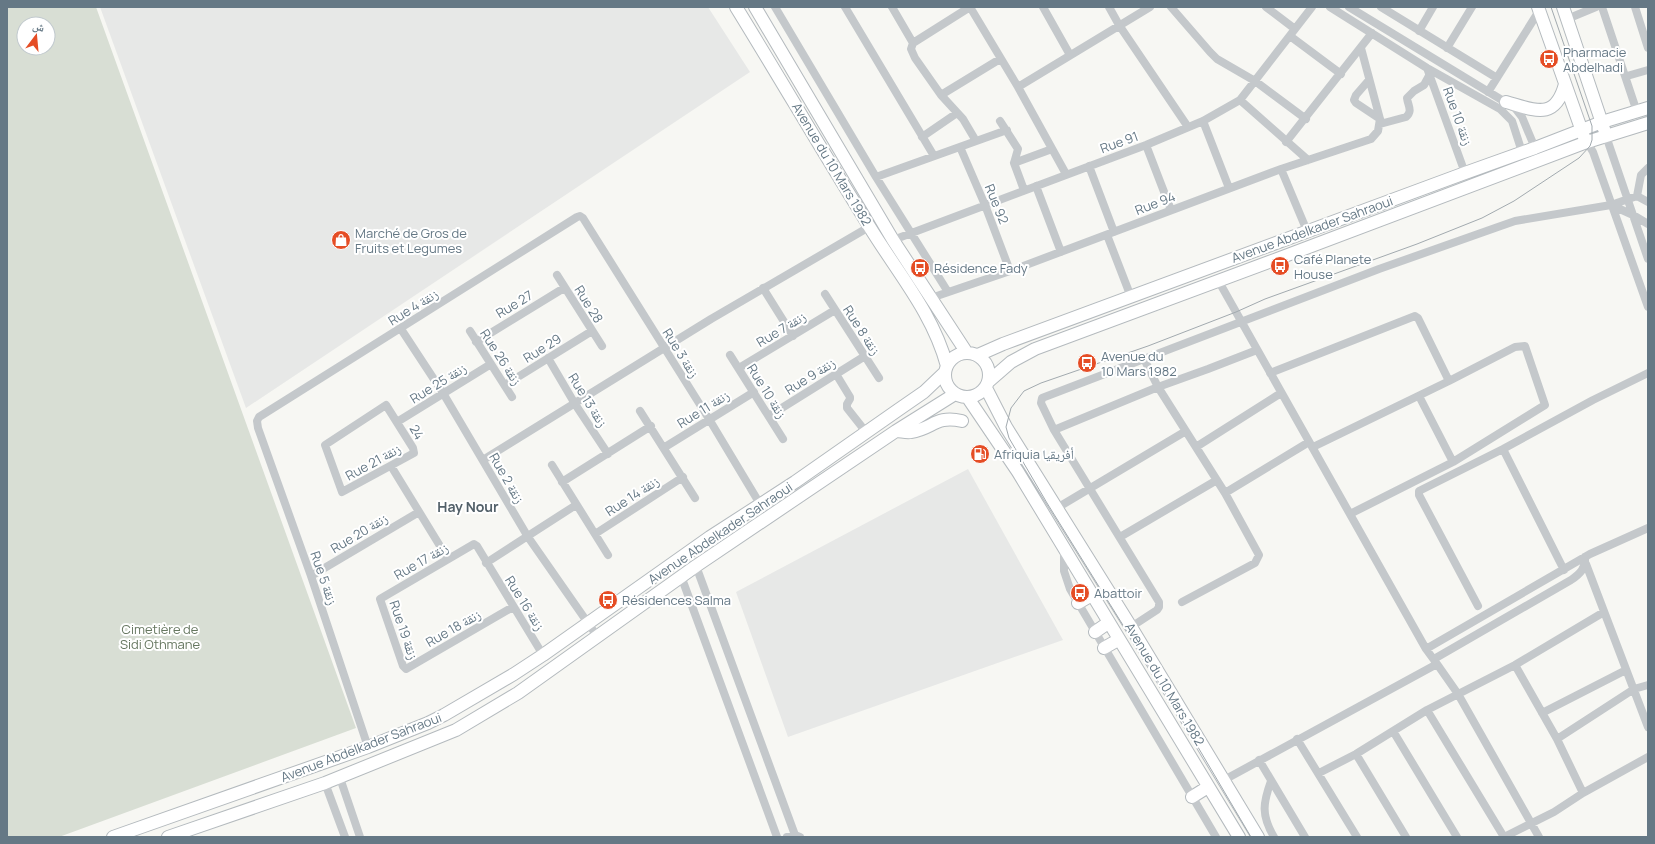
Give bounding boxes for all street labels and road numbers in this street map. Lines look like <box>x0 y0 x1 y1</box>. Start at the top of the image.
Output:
street label: Rue 10 زنقة <box>1439 84 1477 148</box>
street label: Avenue du 10 Mars 1982 <box>788 99 876 229</box>
street label: Rue 91 <box>1097 127 1141 157</box>
street label: Rue 92 <box>981 181 1013 227</box>
street label: Rue 94 <box>1132 187 1178 219</box>
street label: Avenue Abdelkader Sahraoui <box>1229 191 1395 267</box>
street label: Rue 28 <box>570 282 608 326</box>
street label: Rue 4 زنقة <box>385 285 441 329</box>
street label: Rue 27 <box>492 286 536 322</box>
street label: Rue 8 زنقة <box>839 302 885 358</box>
street label: Rue 7 زنقة <box>753 307 809 351</box>
street label: Rue 26 زنقة <box>476 325 526 389</box>
street label: Rue 3 زنقة <box>659 325 703 381</box>
street label: Rue 29 <box>520 329 564 367</box>
street label: Rue 9 زنقة <box>781 353 839 399</box>
street label: Rue 25 زنقة <box>406 359 470 407</box>
street label: Rue 10 زنقة <box>743 360 791 422</box>
street label: Rue 13 زنقة <box>564 370 612 430</box>
street label: Rue 11 زنقة <box>673 386 733 432</box>
street label: 24 <box>405 421 429 443</box>
street label: Rue 21 زنقة <box>342 439 404 485</box>
street label: Rue 2 زنقة <box>485 449 529 507</box>
street label: Rue 14 زنقة <box>602 472 662 520</box>
street label: Avenue Abdelkader Sahraoui <box>644 478 796 588</box>
street label: Rue 20 زنقة <box>327 509 391 557</box>
street label: Rue 17 زنقة <box>391 538 451 584</box>
street label: Rue 5 زنقة <box>306 549 342 607</box>
street label: Rue 16 زنقة <box>501 572 549 634</box>
street label: Rue 19 زنقة <box>385 598 423 662</box>
street label: Rue 18 زنقة <box>422 605 484 651</box>
street label: Avenue du 10 Mars 1982 <box>1121 619 1209 749</box>
street label: Avenue Abdelkader Sahraoui <box>278 708 444 786</box>

